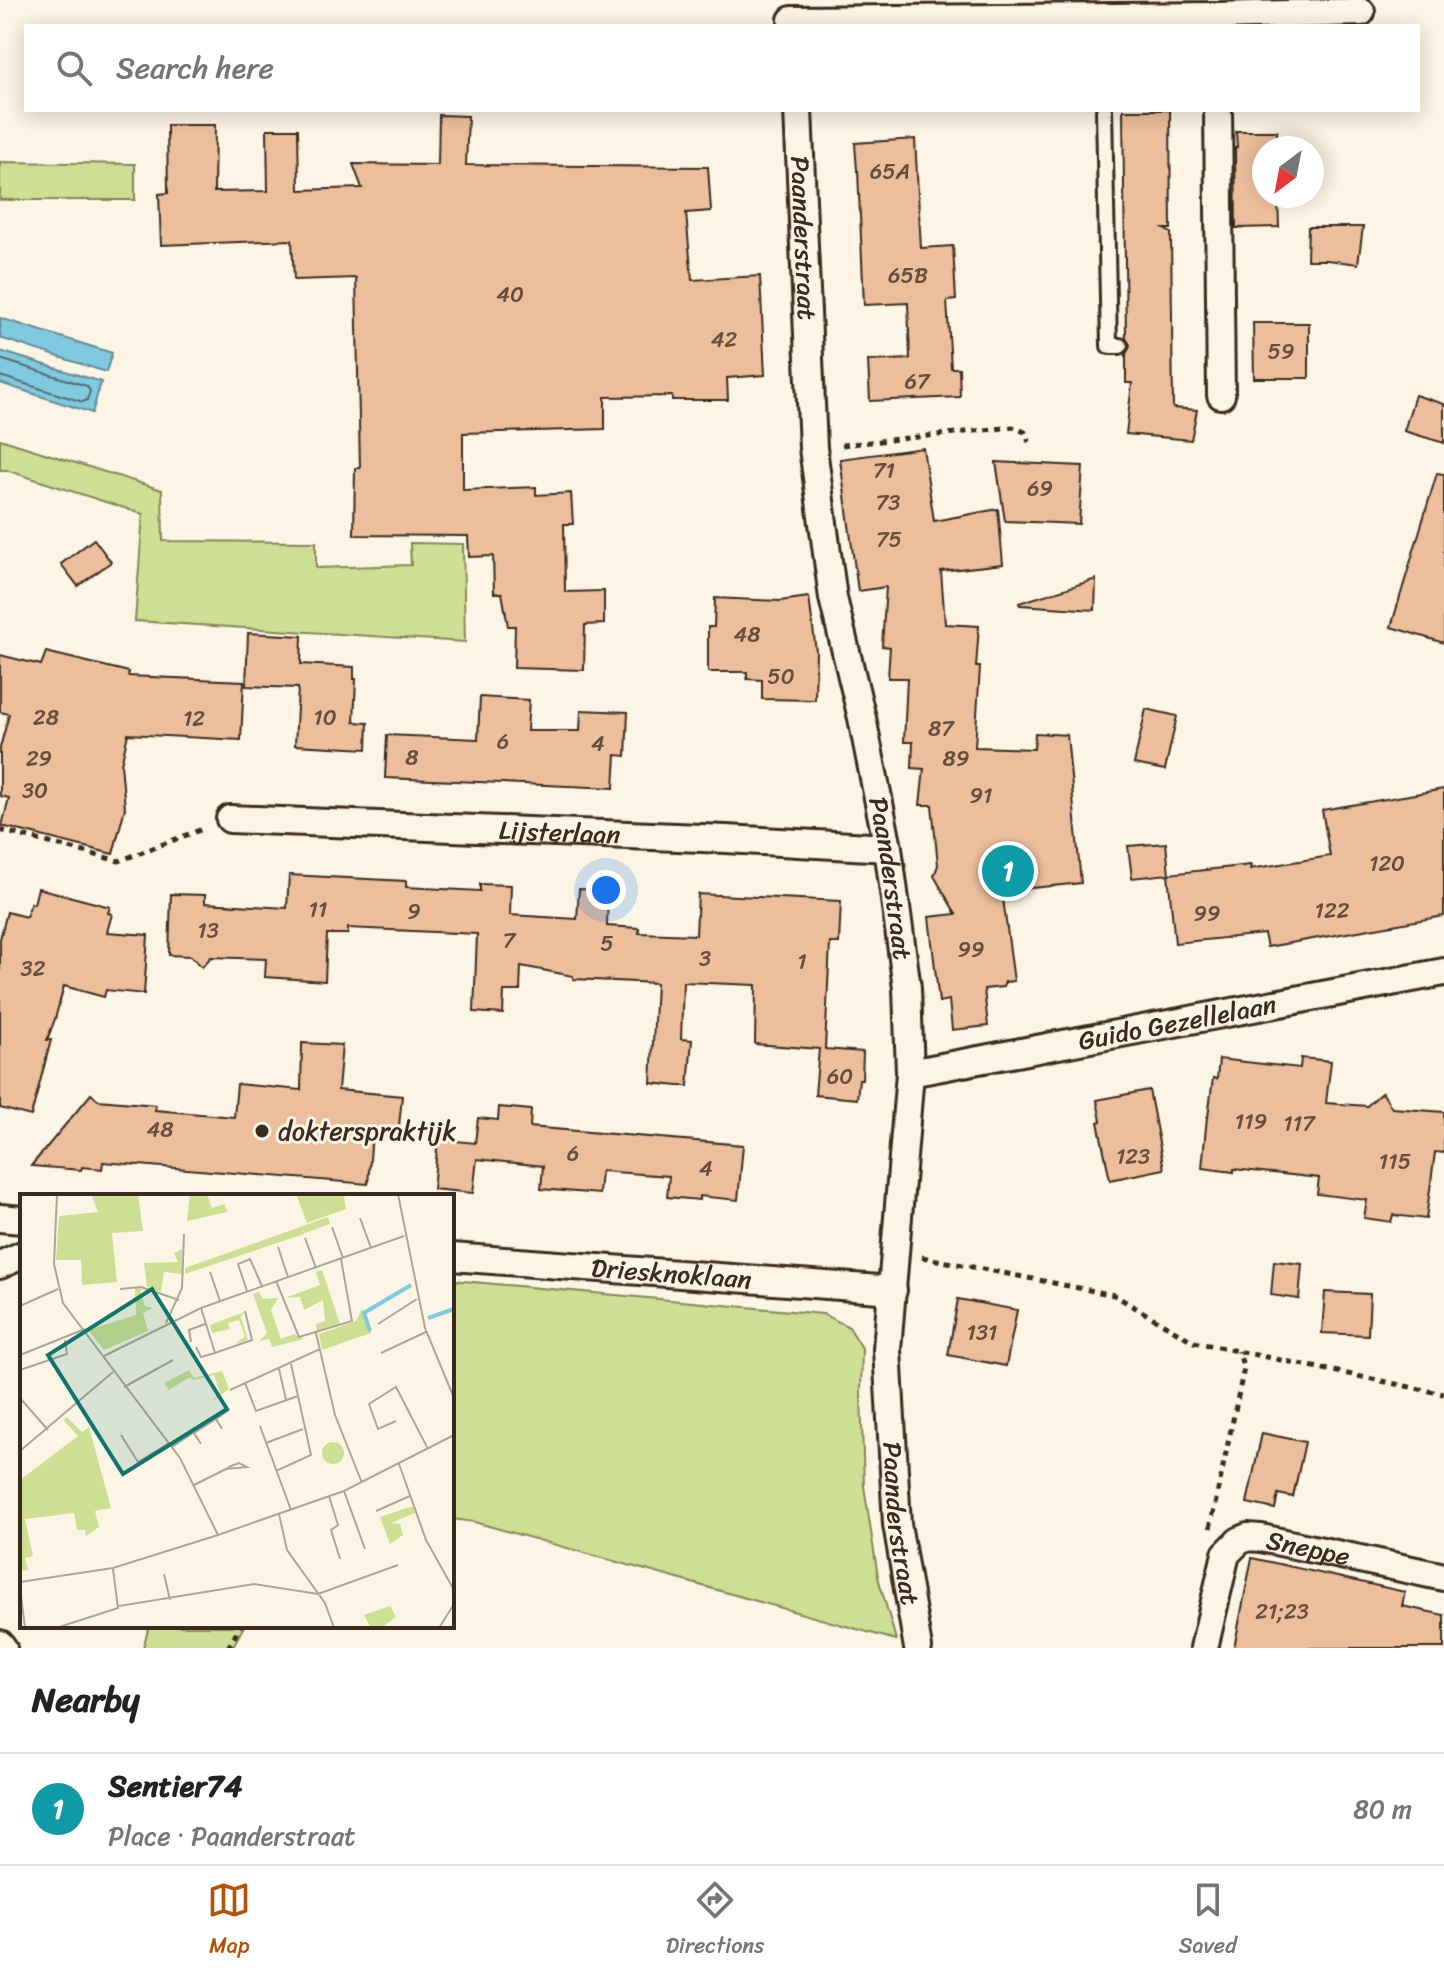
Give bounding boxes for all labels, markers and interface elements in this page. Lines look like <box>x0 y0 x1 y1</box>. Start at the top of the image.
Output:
search box <box>24 24 1420 112</box>
text: Search here <box>116 41 274 95</box>
icon: search <box>52 46 96 90</box>
north arrow <box>1252 136 1324 208</box>
house number: 65A <box>870 152 910 191</box>
street label: Paanderstraat <box>777 155 830 321</box>
house number: 65B <box>888 256 928 295</box>
house number: 40 <box>496 275 524 314</box>
house number: 42 <box>711 320 738 359</box>
house number: 59 <box>1268 332 1294 371</box>
house number: 67 <box>904 362 931 401</box>
house number: 71 <box>873 451 895 490</box>
house number: 69 <box>1027 469 1053 508</box>
house number: 73 <box>876 483 900 522</box>
house number: 75 <box>876 520 902 559</box>
house number: 48 <box>733 615 761 654</box>
house number: 50 <box>767 657 795 696</box>
house number: 28 <box>33 698 59 737</box>
house number: 10 <box>313 698 337 737</box>
house number: 12 <box>183 699 205 738</box>
house number: 87 <box>928 709 955 748</box>
house number: 6 <box>497 722 509 761</box>
house number: 4 <box>591 724 605 763</box>
house number: 8 <box>405 738 419 777</box>
house number: 29 <box>26 739 52 778</box>
house number: 89 <box>943 739 969 778</box>
house number: 30 <box>22 771 48 810</box>
house number: 91 <box>970 776 992 815</box>
street label: Paanderstraat <box>855 793 926 963</box>
street label: Lijsterlaan <box>498 807 622 858</box>
pin: 1 <box>982 841 1034 901</box>
house number: 120 <box>1369 844 1405 883</box>
your location <box>586 870 626 910</box>
house number: 11 <box>309 890 327 929</box>
house number: 122 <box>1315 891 1350 930</box>
house number: 9 <box>407 892 421 931</box>
house number: 99 <box>1193 894 1221 933</box>
house number: 13 <box>197 911 219 950</box>
house number: 7 <box>503 921 517 960</box>
house number: 5 <box>600 924 614 963</box>
house number: 99 <box>957 930 985 969</box>
house number: 3 <box>699 939 711 978</box>
house number: 1 <box>797 942 807 981</box>
house number: 32 <box>21 949 46 988</box>
street label: Guido Gezellelaan <box>1074 981 1280 1064</box>
house number: 60 <box>827 1057 853 1096</box>
house number: 119 <box>1235 1102 1267 1141</box>
house number: 117 <box>1283 1104 1316 1143</box>
place label: dokterspraktijk <box>278 1108 457 1154</box>
house number: 48 <box>146 1110 174 1149</box>
marker: dokterspraktijk <box>253 1122 271 1140</box>
house number: 6 <box>567 1134 579 1173</box>
house number: 123 <box>1116 1137 1150 1176</box>
house number: 115 <box>1379 1142 1411 1181</box>
house number: 4 <box>699 1149 713 1188</box>
inset map <box>20 1194 454 1628</box>
street label: Driesknoklaan <box>589 1244 753 1302</box>
house number: 131 <box>967 1313 997 1352</box>
street label: Paanderstraat <box>869 1440 933 1609</box>
street label: Sneppe <box>1262 1517 1354 1579</box>
house number: 21;23 <box>1255 1592 1309 1631</box>
text: Nearby <box>32 1670 140 1730</box>
text: Sentier74 <box>108 1759 242 1813</box>
text: 1 <box>52 1786 64 1832</box>
text: 80 m <box>1353 1786 1412 1832</box>
text: Place · Paanderstraat <box>108 1813 355 1859</box>
tab: Map <box>207 1878 251 1965</box>
tab: Directions <box>666 1878 764 1965</box>
tab: Saved <box>1179 1878 1237 1965</box>

